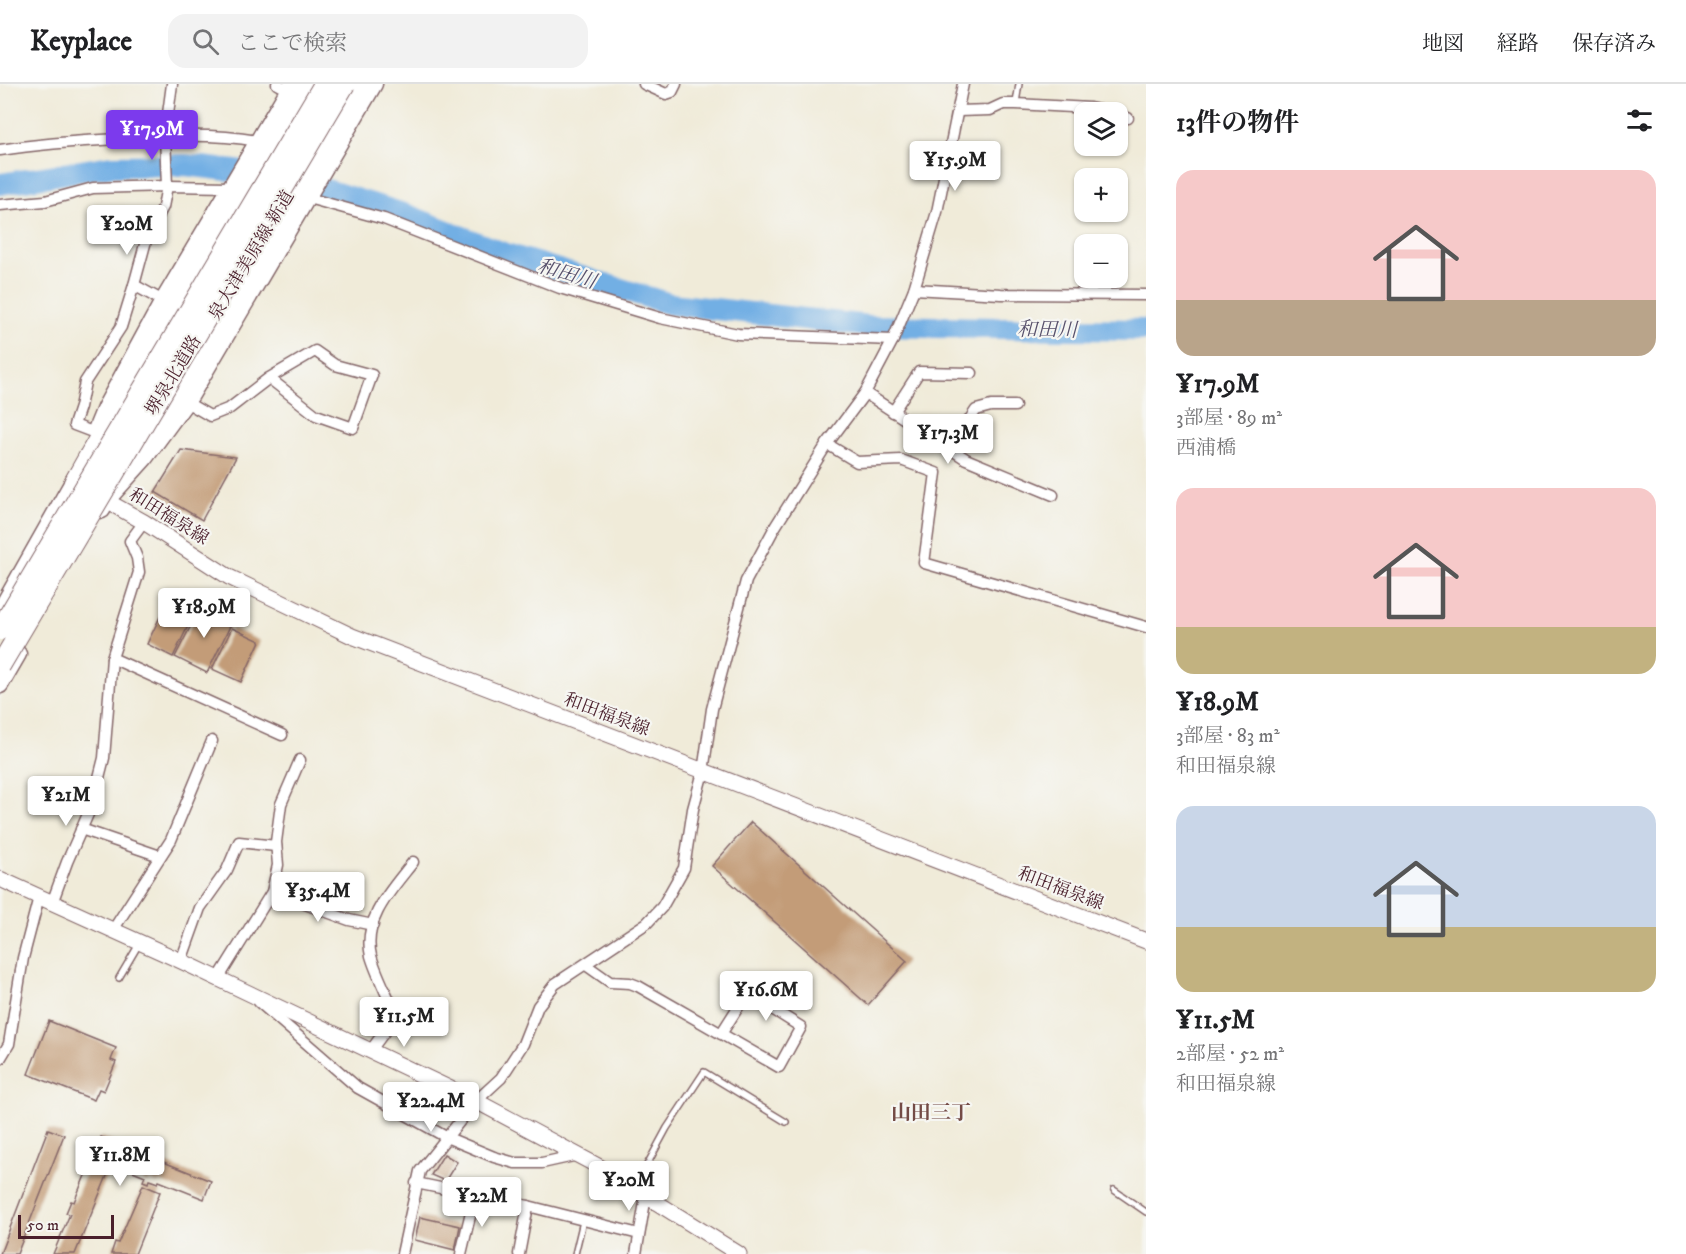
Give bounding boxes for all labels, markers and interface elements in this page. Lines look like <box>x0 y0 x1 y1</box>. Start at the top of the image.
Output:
search box <box>168 14 588 68</box>
text: Keyplace <box>30 24 132 59</box>
icon: search <box>189 25 222 58</box>
text: ここで検索 <box>237 30 347 57</box>
text: 地図 <box>1422 31 1464 57</box>
text: 経路 <box>1497 31 1539 57</box>
text: 保存済み <box>1572 31 1656 57</box>
map controls <box>1074 102 1128 288</box>
button: layers <box>1074 102 1128 156</box>
icon: filters <box>1623 104 1656 137</box>
text: 13件の物件 <box>1176 107 1299 140</box>
pin: ¥17.9M <box>103 110 201 161</box>
text: ¥17.9M <box>120 117 184 142</box>
pin: ¥15.9M <box>906 141 1004 192</box>
text: ¥15.9M <box>924 148 986 173</box>
button: + <box>1074 168 1128 222</box>
street label: 泉大津美原線 新道 <box>204 186 299 325</box>
pin: ¥20M <box>91 205 163 256</box>
icon: home <box>1362 209 1470 317</box>
text: ¥20M <box>101 212 153 237</box>
button: − <box>1074 234 1128 288</box>
water label: 和田川 <box>534 254 601 296</box>
water label: 和田川 <box>1017 317 1079 344</box>
street label: 堺泉北道路 <box>141 331 206 420</box>
text: ¥17.9M <box>1176 368 1259 401</box>
text: 3部屋 · 89 m² <box>1176 406 1282 431</box>
pin: ¥17.3M <box>899 414 997 465</box>
text: ¥17.3M <box>917 421 979 446</box>
text: 西浦橋 <box>1176 436 1236 461</box>
street label: 和田福泉線 <box>124 484 212 550</box>
icon: home <box>1362 527 1470 635</box>
pin: ¥18.9M <box>155 588 253 639</box>
text: ¥18.9M <box>172 595 236 620</box>
text: ¥18.9M <box>1176 686 1259 719</box>
street label: 和田福泉線 <box>561 689 653 741</box>
text: 3部屋 · 83 m² <box>1176 724 1280 749</box>
text: 和田福泉線 <box>1176 754 1276 779</box>
pin: ¥21M <box>30 776 102 827</box>
text: ¥21M <box>42 783 90 808</box>
icon: home <box>1362 845 1470 953</box>
street label: 和田福泉線 <box>1015 863 1107 915</box>
pin: ¥35.4M <box>269 872 367 923</box>
text: ¥35.4M <box>286 879 350 904</box>
pin: ¥16.6M <box>717 971 815 1022</box>
text: ¥16.6M <box>734 978 798 1003</box>
pin: ¥11.5M <box>355 997 453 1048</box>
text: ¥11.5M <box>374 1004 434 1029</box>
text: ¥11.5M <box>1176 1004 1255 1037</box>
text: 2部屋 · 52 m² <box>1176 1042 1284 1067</box>
text: 和田福泉線 <box>1176 1072 1276 1097</box>
pin: ¥22.4M <box>382 1082 480 1133</box>
text: ¥22.4M <box>397 1089 465 1114</box>
district label: 山田三丁 <box>891 1101 971 1126</box>
pin: ¥11.8M <box>71 1136 169 1187</box>
text: ¥11.8M <box>89 1143 151 1168</box>
pin: ¥20M <box>593 1161 665 1212</box>
text: ¥20M <box>603 1168 655 1193</box>
pin: ¥22M <box>446 1177 518 1228</box>
text: ¥22M <box>456 1184 508 1209</box>
scale bar <box>18 1212 114 1240</box>
text: 50 m <box>27 1215 59 1235</box>

